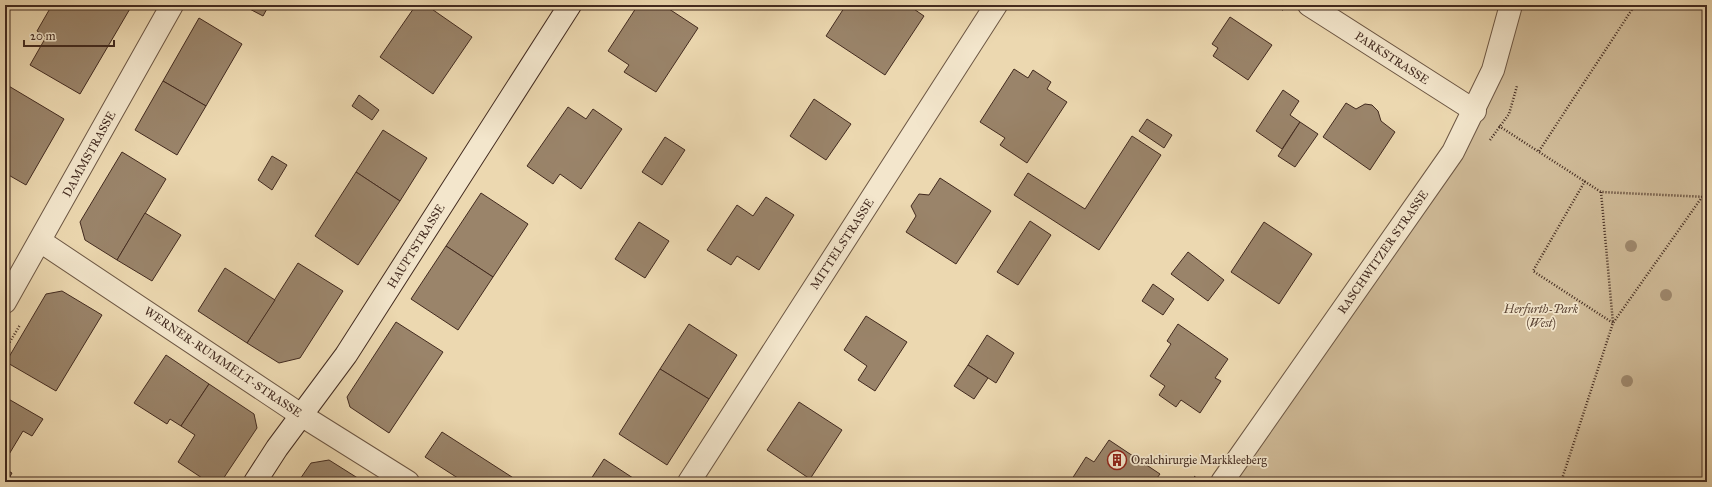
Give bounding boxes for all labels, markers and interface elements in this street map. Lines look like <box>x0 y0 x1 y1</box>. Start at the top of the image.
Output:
scale bar <box>24 22 114 48</box>
text: 20 m <box>30 29 56 43</box>
street label: PARKSTRASSE <box>1352 29 1432 87</box>
street label: DAMMSTRASSE <box>60 108 119 199</box>
street label: RASCHWITZER STRASSE <box>1335 187 1431 317</box>
street label: MITTELSTRASSE <box>807 196 877 292</box>
street label: HAUPTSTRASSE <box>384 201 448 291</box>
park label: Herfurth-Park (West) <box>1503 302 1579 330</box>
street label: WERNER-RUMMELT-STRASSE <box>142 304 305 420</box>
building icon: Oralchirurgie Markkleeberg <box>1106 449 1128 471</box>
place label: Oralchirurgie Markkleeberg <box>1131 453 1267 468</box>

